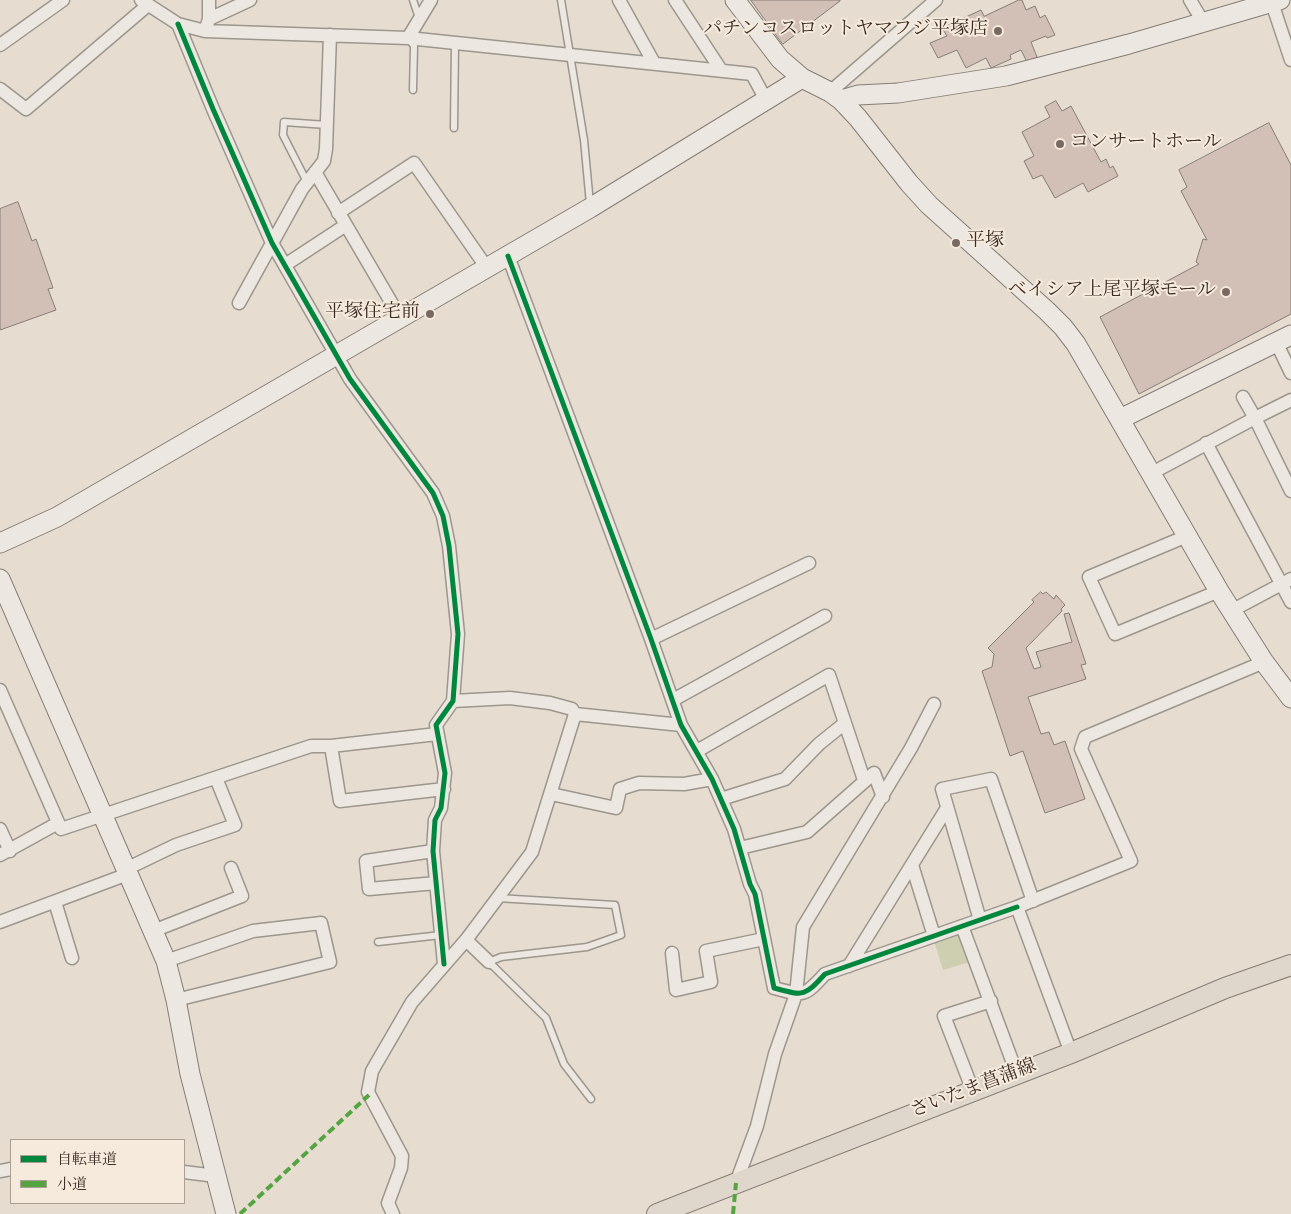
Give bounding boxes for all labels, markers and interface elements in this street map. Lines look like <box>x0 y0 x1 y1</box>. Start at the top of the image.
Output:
place label: パチンコスロットヤマフジ平塚店 <box>703 20 988 42</box>
marker: パチンコスロットヤマフジ平塚店 <box>992 25 1004 37</box>
place label: コンサートホール <box>1070 133 1222 155</box>
marker: コンサートホール <box>1054 138 1066 150</box>
place label: 平塚 <box>966 232 1004 254</box>
marker: 平塚 <box>950 237 962 249</box>
place label: ベイシア上尾平塚モール <box>1008 281 1216 303</box>
marker: ベイシア上尾平塚モール <box>1220 286 1232 298</box>
place label: 平塚住宅前 <box>325 303 420 325</box>
marker: 平塚住宅前 <box>424 308 436 320</box>
street label: さいたま菖蒲線 <box>908 1056 1040 1124</box>
legend <box>10 1139 185 1204</box>
text: 自転車道 <box>57 1150 117 1171</box>
text: 小道 <box>57 1175 87 1196</box>

